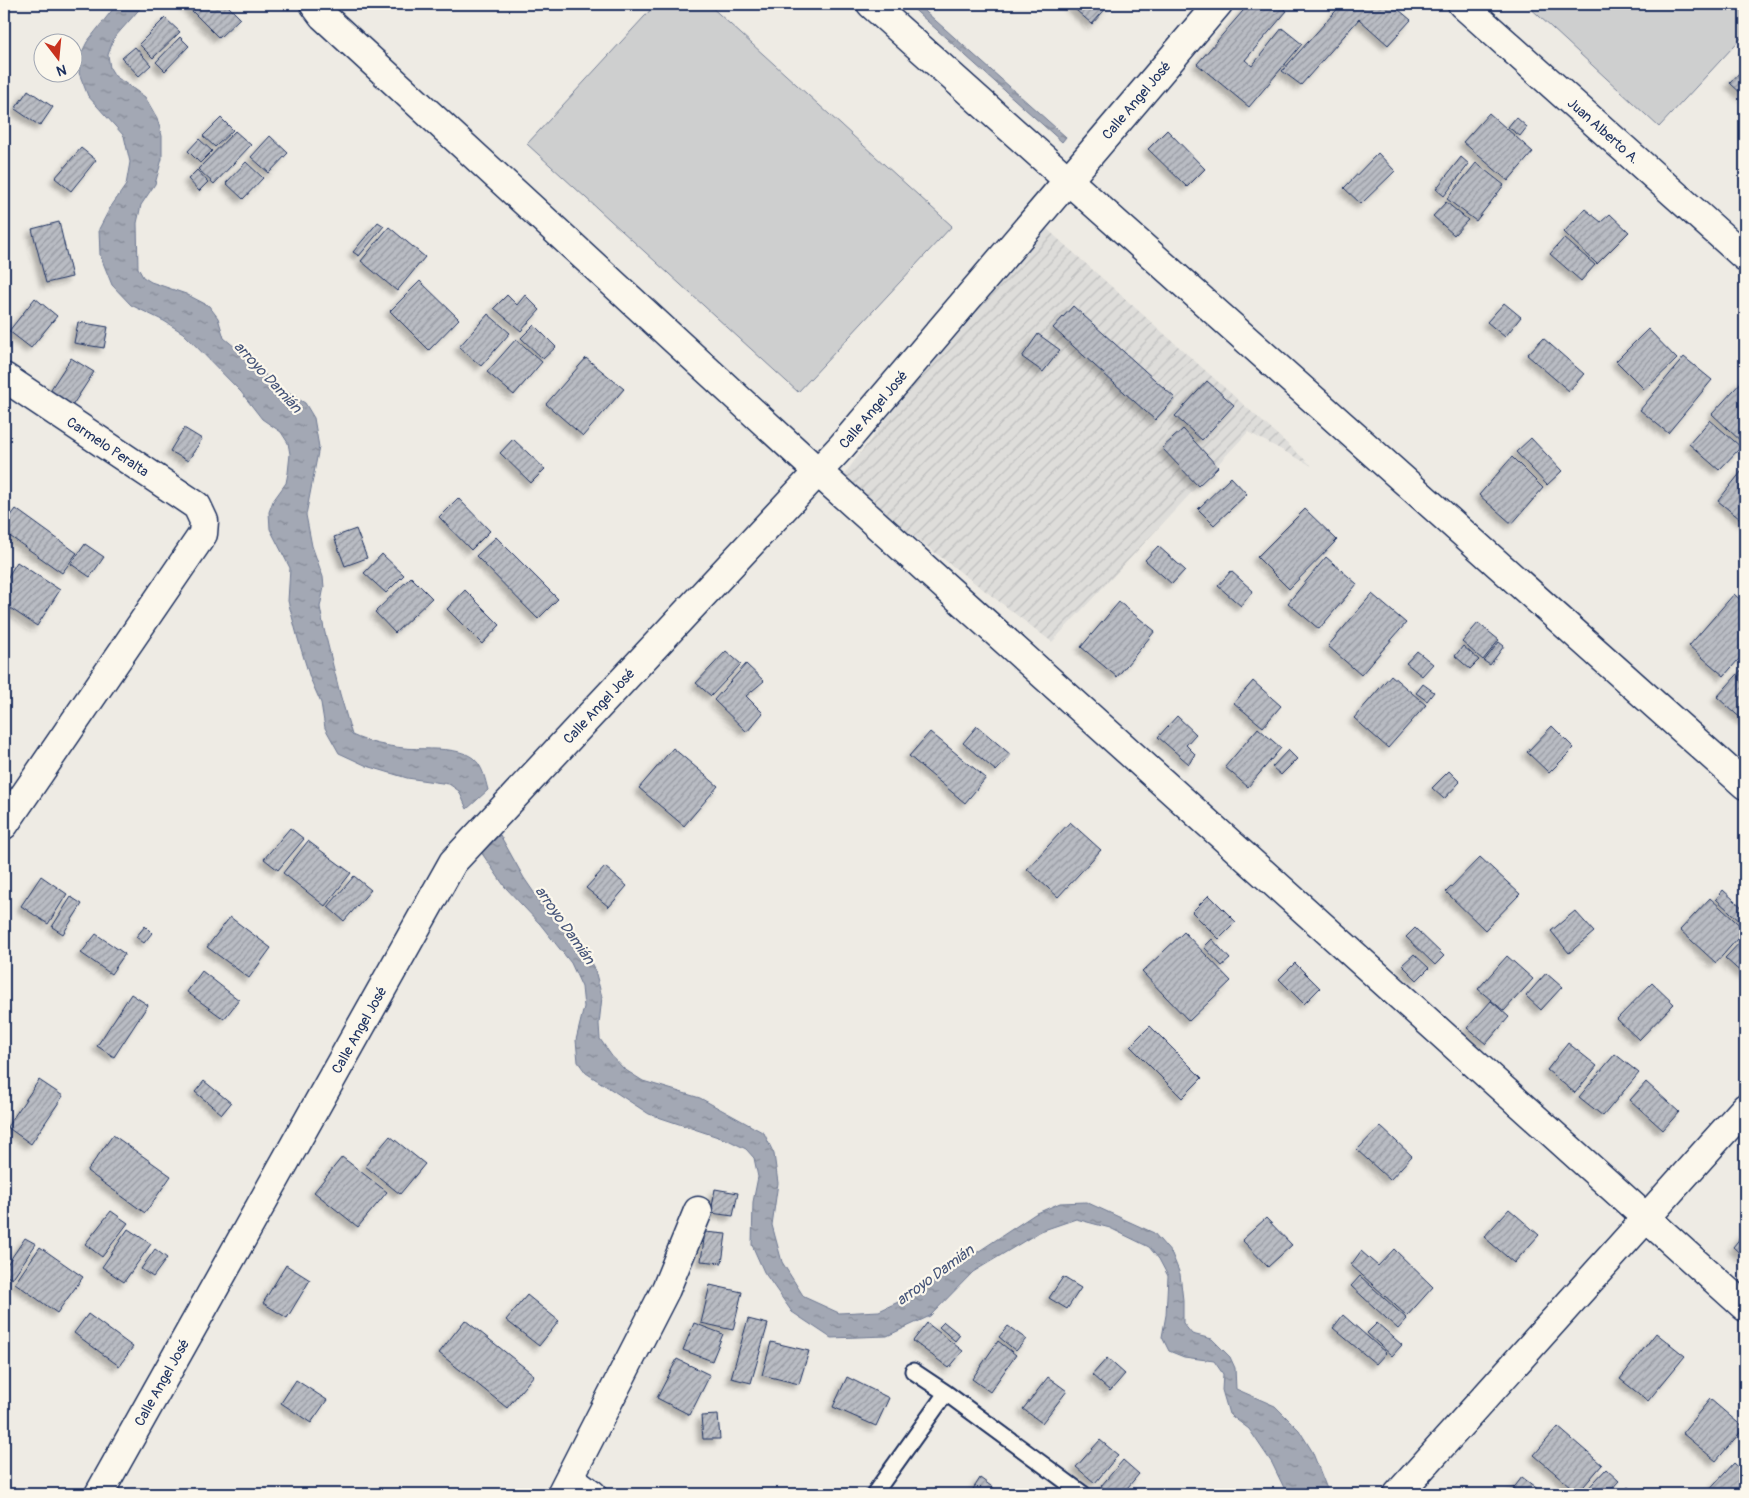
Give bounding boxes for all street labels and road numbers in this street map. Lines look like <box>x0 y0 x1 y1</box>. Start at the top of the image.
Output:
street label: Calle Angel José <box>1099 58 1175 143</box>
street label: Juan Alberto A. <box>1564 95 1643 167</box>
street label: Calle Angel José <box>836 367 911 452</box>
street label: Carmelo Peralta <box>63 413 152 480</box>
street label: Calle Angel José <box>560 665 639 748</box>
street label: Calle Angel José <box>328 984 391 1077</box>
street label: Calle Angel José <box>131 1336 193 1429</box>

